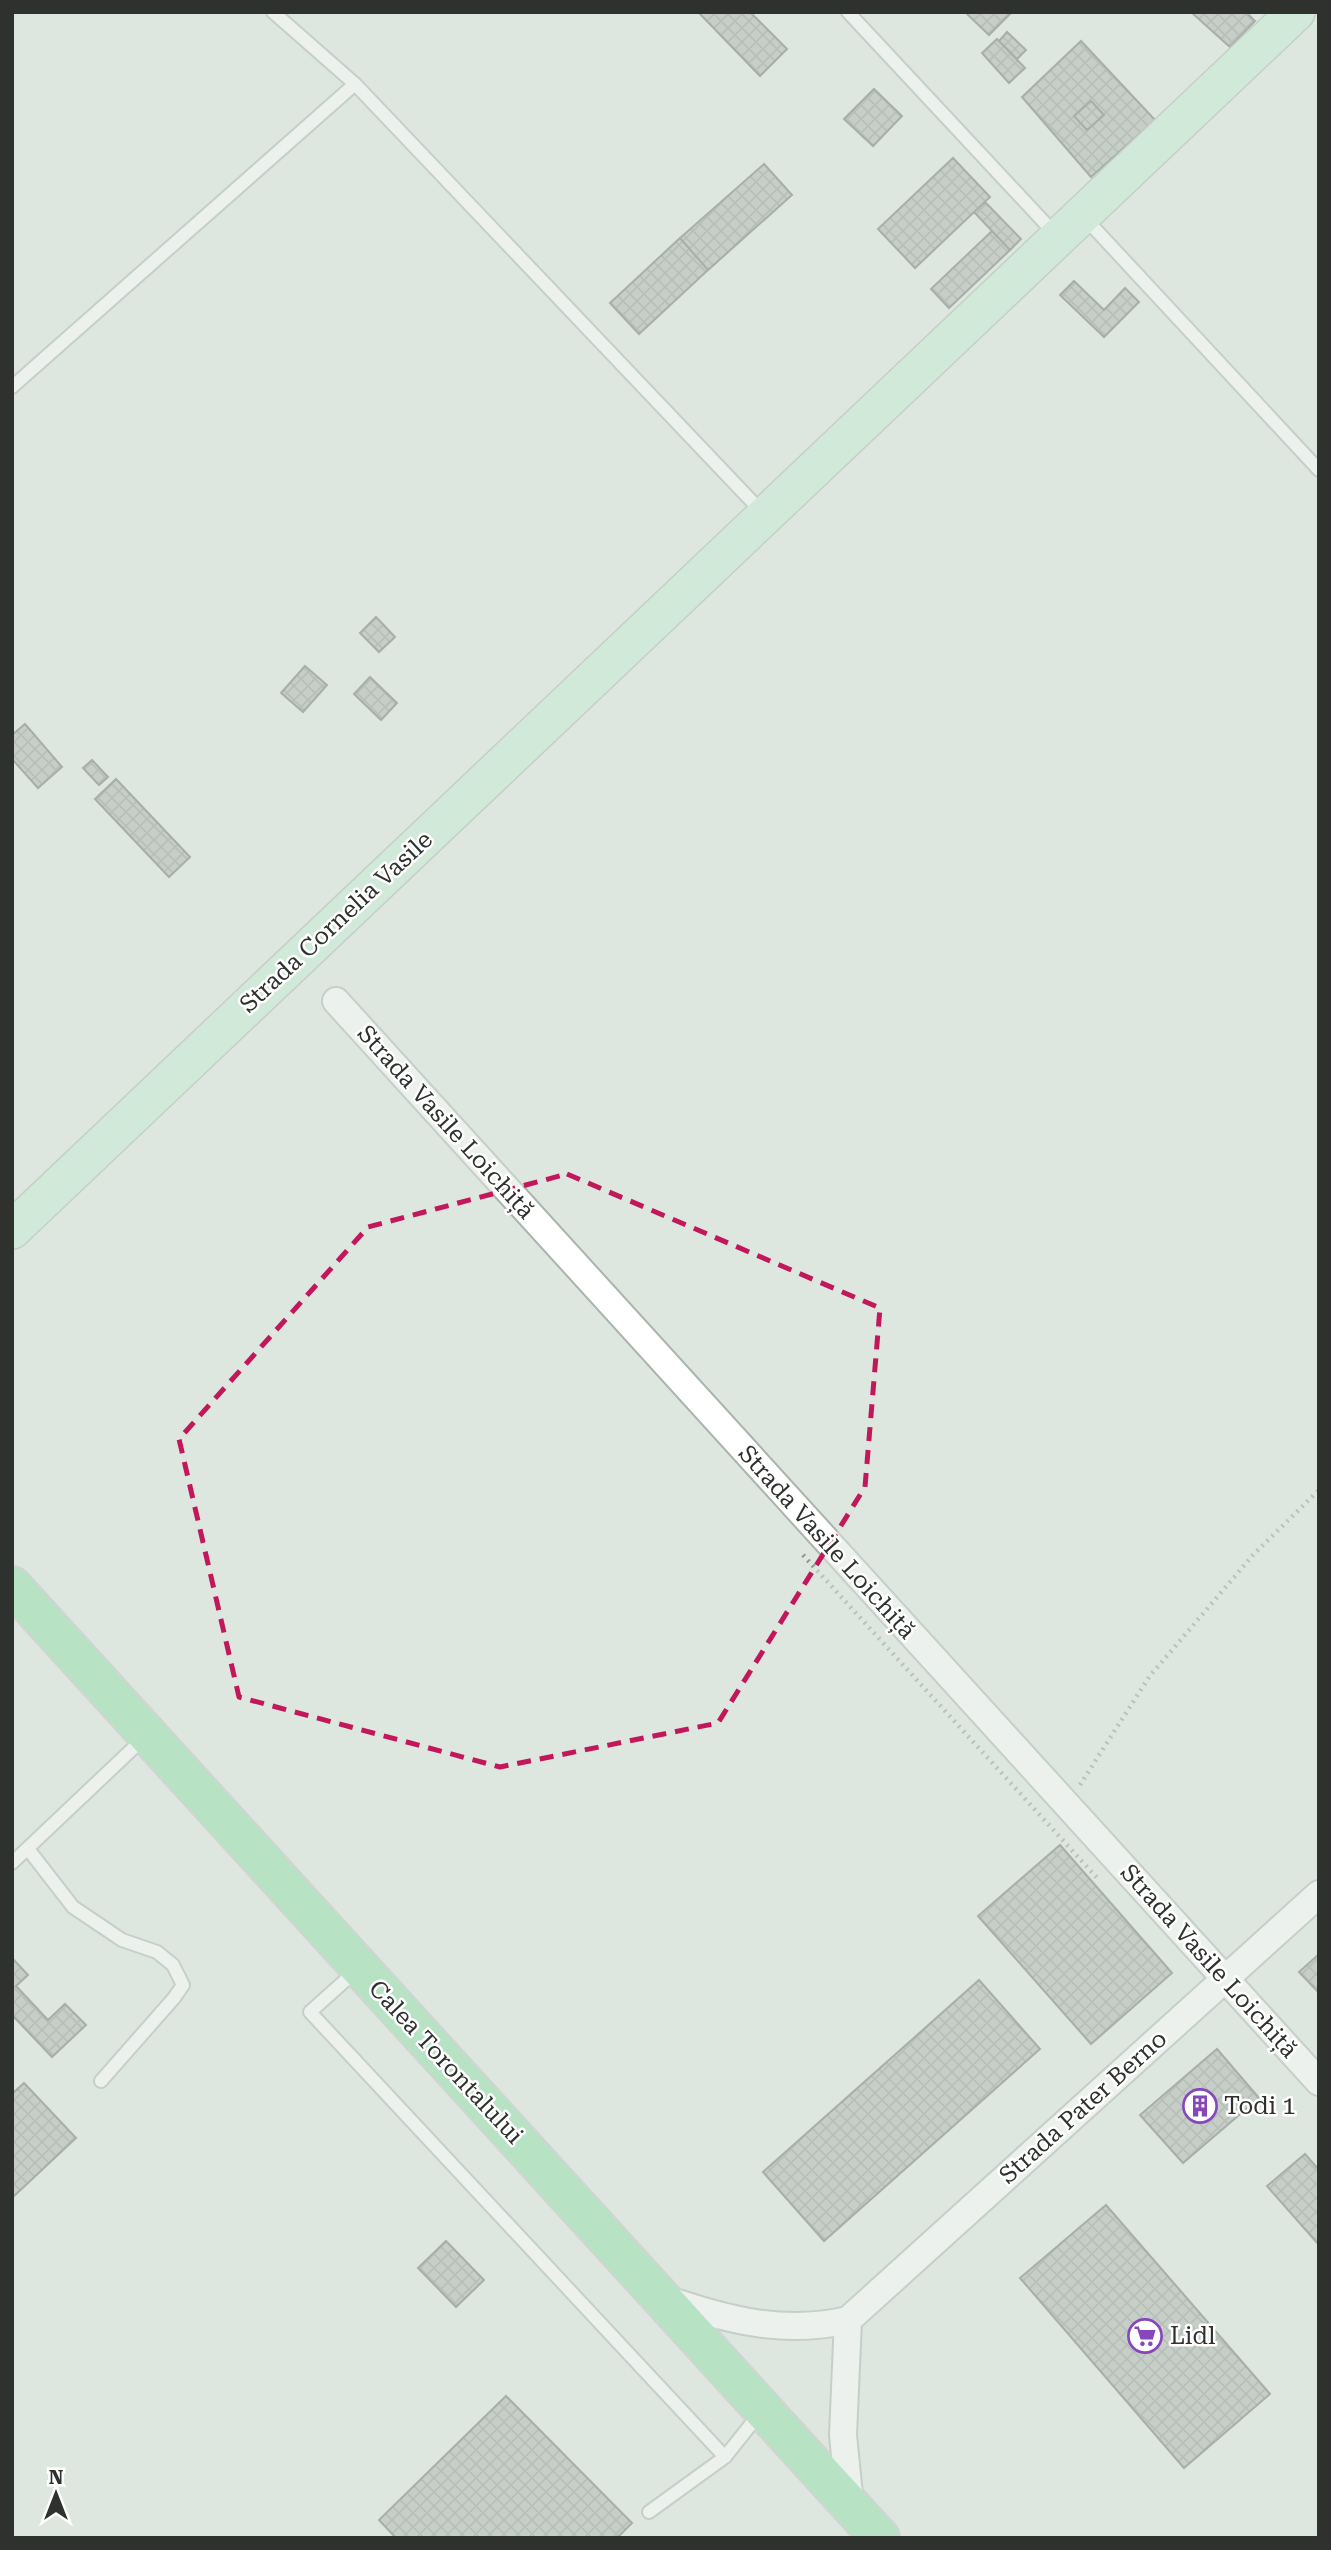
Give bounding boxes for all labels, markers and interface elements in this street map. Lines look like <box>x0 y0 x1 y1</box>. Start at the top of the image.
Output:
street label: Strada Cornelia Vasile <box>234 825 438 1019</box>
street label: Strada Vasile Loichiță <box>350 1020 540 1226</box>
street label: Strada Vasile Loichiță <box>731 1440 921 1646</box>
street label: Strada Vasile Loichiță <box>1113 1859 1303 2065</box>
street label: Calea Torontalului <box>363 1975 529 2150</box>
street label: Strada Pater Berno <box>994 2025 1172 2189</box>
building icon: Todi 1 <box>1181 2087 1219 2125</box>
place label: Todi 1 <box>1224 2092 1296 2120</box>
supermarket icon: Lidl <box>1126 2317 1164 2355</box>
place label: Lidl <box>1170 2322 1215 2350</box>
north arrow <box>21 2459 91 2529</box>
text: N <box>49 2466 64 2489</box>

